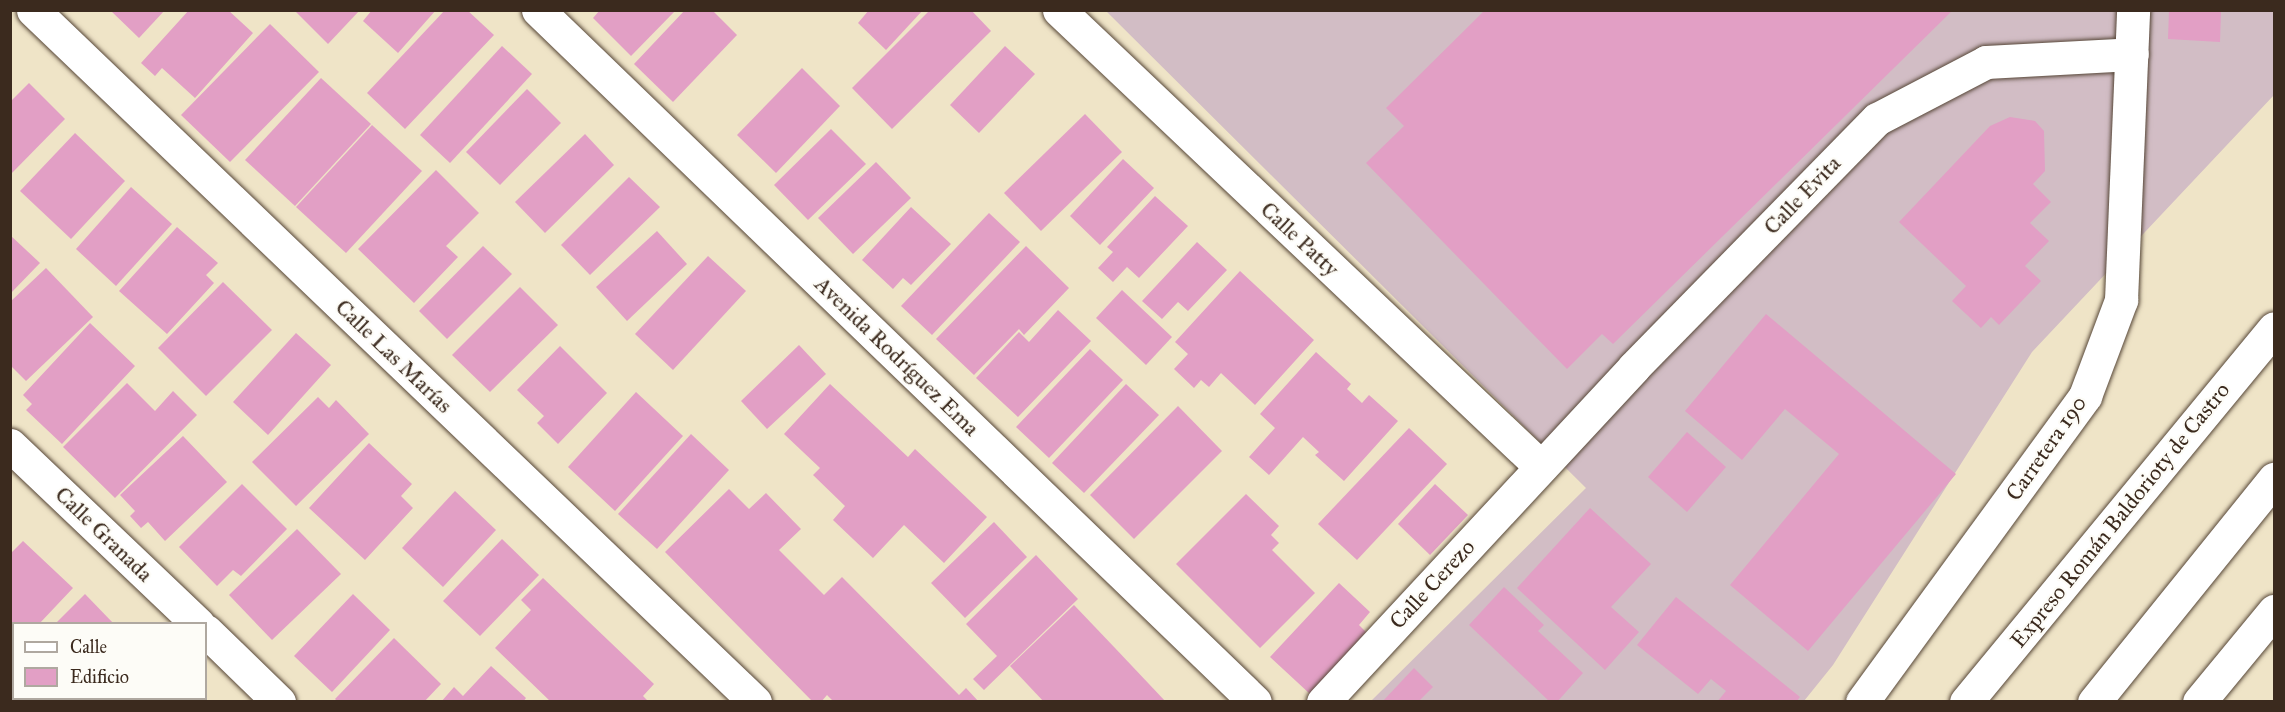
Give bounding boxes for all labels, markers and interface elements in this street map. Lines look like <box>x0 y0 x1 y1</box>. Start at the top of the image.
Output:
street label: Calle Evita <box>1758 150 1846 240</box>
street label: Calle Patty <box>1255 196 1345 282</box>
street label: Avenida Rodríguez Ema <box>809 271 985 441</box>
street label: Calle Las Marías <box>330 294 458 418</box>
street label: Expreso Román Baldorioty de Castro <box>2005 377 2235 653</box>
street label: Carretera 190 <box>2000 390 2092 506</box>
street label: Calle Granada <box>50 481 158 587</box>
street label: Calle Cerezo <box>1384 534 1480 634</box>
legend <box>12 622 207 700</box>
text: Calle <box>70 636 107 658</box>
text: Edificio <box>70 666 129 688</box>

